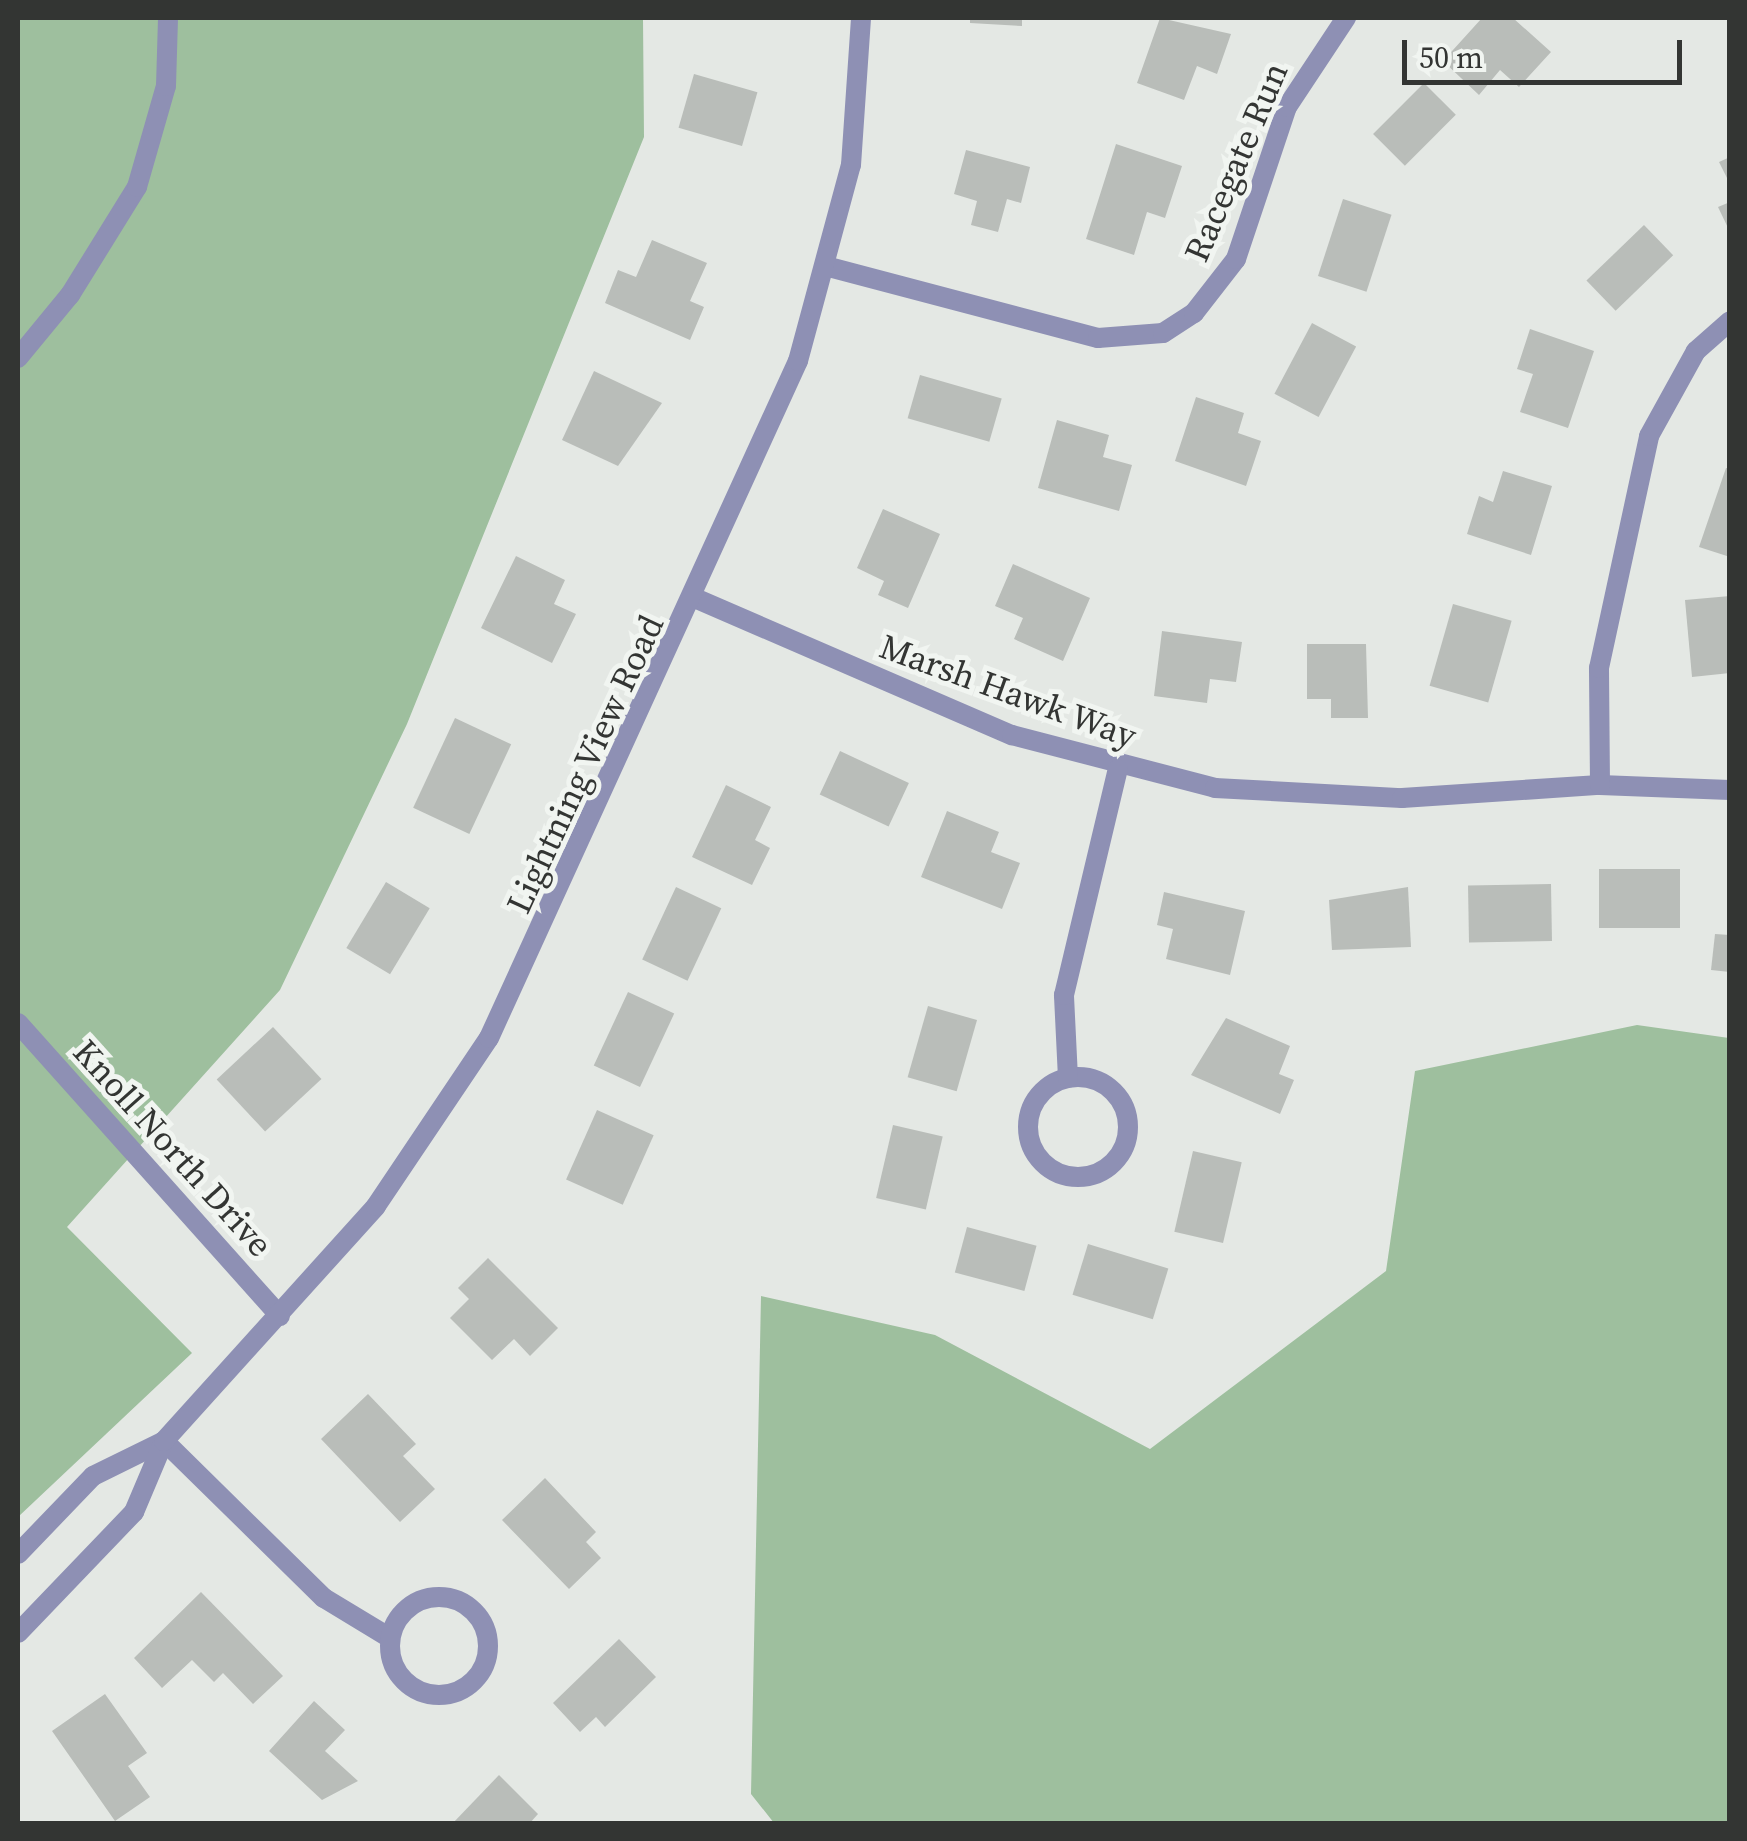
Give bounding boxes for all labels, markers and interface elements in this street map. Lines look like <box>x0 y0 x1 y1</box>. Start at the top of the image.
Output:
scale bar <box>1407 20 1687 82</box>
text: 50 m <box>1419 37 1483 78</box>
street label: Racegate Run <box>1175 56 1297 268</box>
street label: Lightning View Road <box>497 608 673 920</box>
street label: Marsh Hawk Way <box>874 625 1142 757</box>
street label: Knoll North Drive <box>65 1031 281 1265</box>

